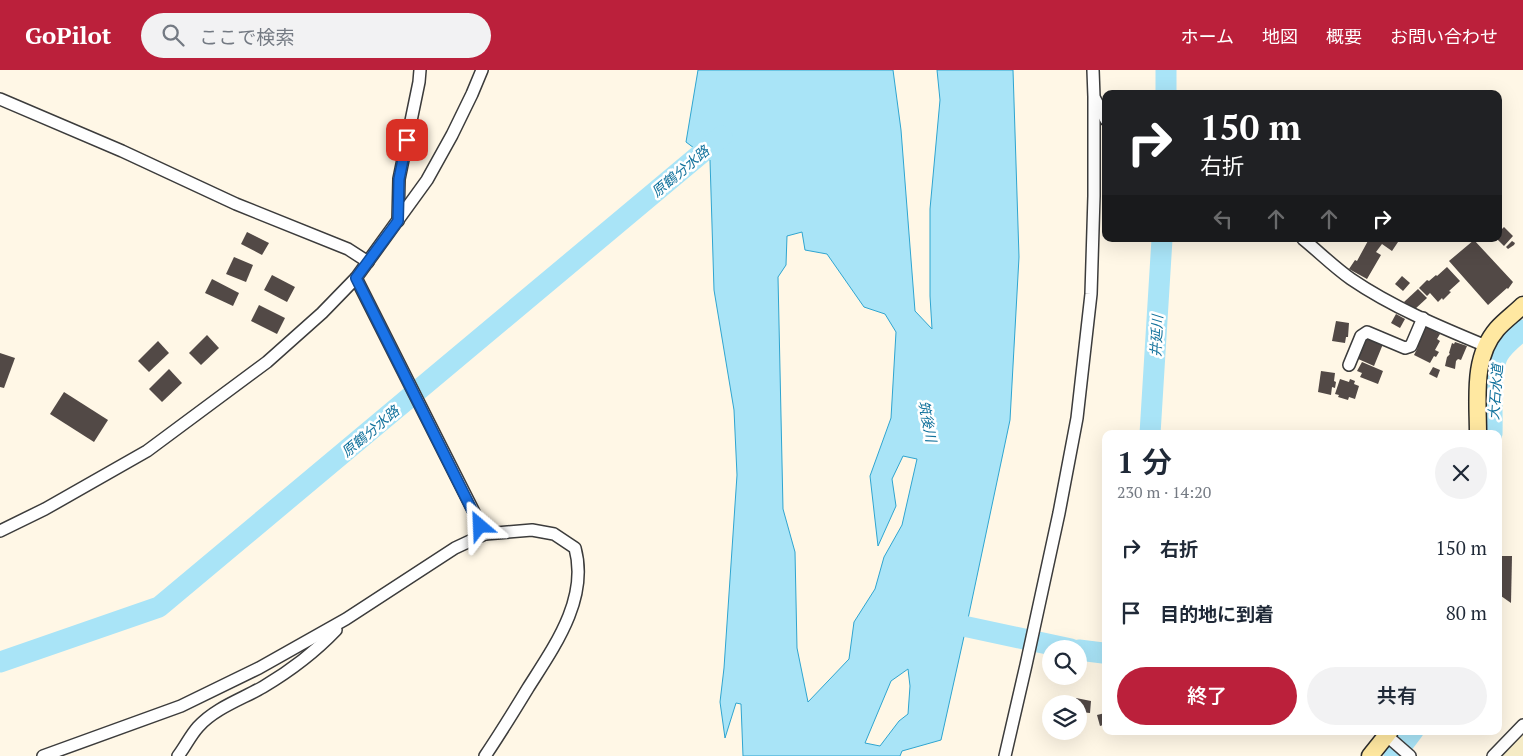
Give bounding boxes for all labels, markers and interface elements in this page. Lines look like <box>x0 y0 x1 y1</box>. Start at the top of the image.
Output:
search box <box>141 13 491 58</box>
text: GoPilot <box>25 19 111 51</box>
icon: search <box>159 21 187 49</box>
text: ここで検索 <box>199 24 294 49</box>
text: ホーム <box>1181 24 1234 48</box>
text: 地図 <box>1262 24 1298 48</box>
text: 概要 <box>1326 24 1362 48</box>
text: お問い合わせ <box>1390 24 1498 48</box>
text: 150 m <box>1200 104 1301 150</box>
icon: right <box>1117 110 1182 175</box>
pin <box>386 119 428 161</box>
icon: arrive <box>393 126 421 154</box>
water label: 原鶴分水路 <box>647 141 714 201</box>
text: 右折 <box>1200 151 1244 180</box>
icon: left <box>1209 205 1237 233</box>
icon: ahead <box>1262 205 1290 233</box>
icon: ahead <box>1315 205 1343 233</box>
icon: right <box>1368 205 1396 233</box>
water label: 井延川 <box>1145 313 1167 357</box>
water label: 大石水道 <box>1484 361 1507 421</box>
water label: 筑後川 <box>915 399 942 445</box>
water label: 原鶴分水路 <box>337 401 404 461</box>
text: 1 分 <box>1117 442 1172 482</box>
button: close <box>1435 447 1487 499</box>
text: 230 m · 14:20 <box>1117 481 1211 503</box>
position arrow <box>453 499 505 551</box>
icon: right <box>1117 534 1145 562</box>
text: 150 m <box>1436 535 1487 560</box>
text: 右折 <box>1160 536 1198 561</box>
icon: arrive <box>1117 599 1145 627</box>
text: 80 m <box>1446 600 1487 625</box>
text: 目的地に到着 <box>1160 601 1274 626</box>
map controls <box>1042 640 1087 740</box>
button: search <box>1042 640 1087 685</box>
button: 終了 <box>1117 667 1297 725</box>
button: 共有 <box>1307 667 1487 725</box>
button: layers <box>1042 695 1087 740</box>

